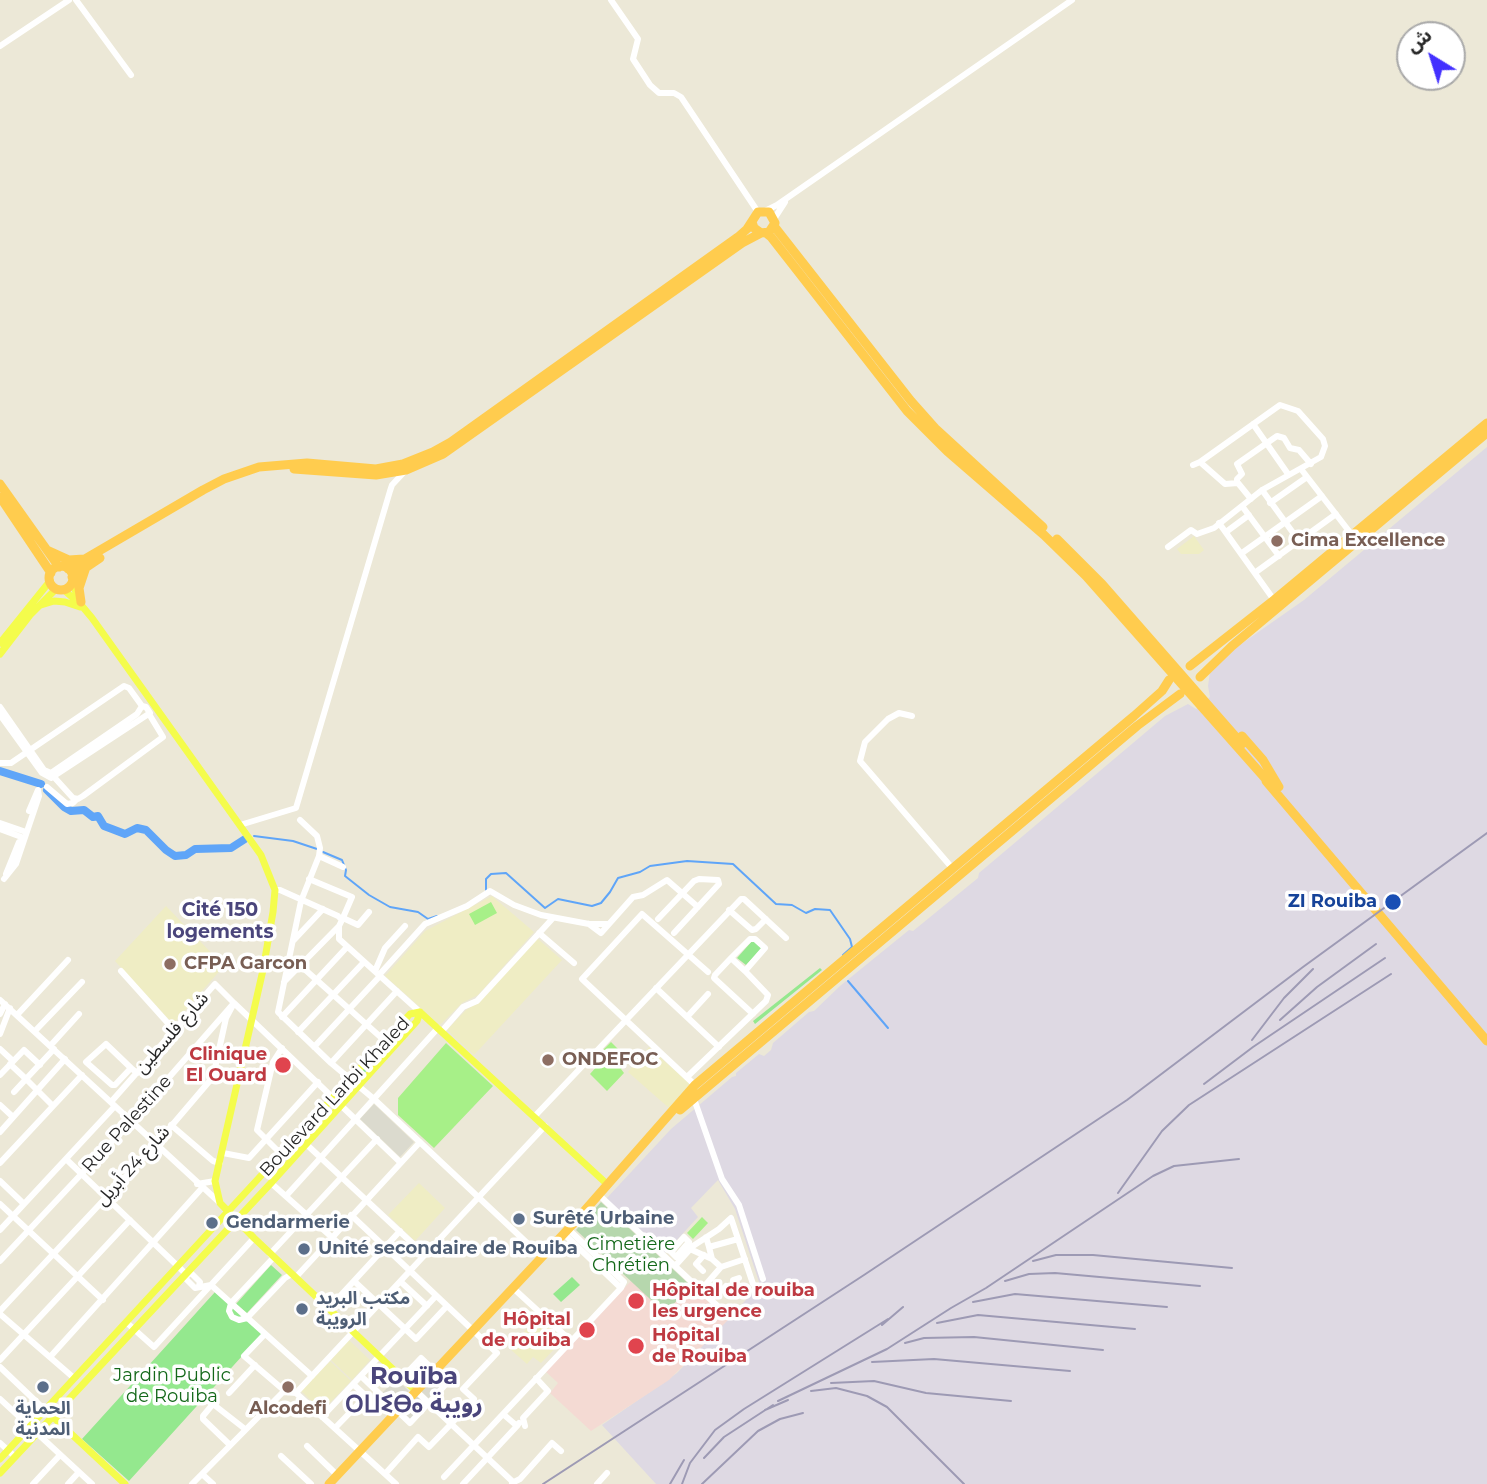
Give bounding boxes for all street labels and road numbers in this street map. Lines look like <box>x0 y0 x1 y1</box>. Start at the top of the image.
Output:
street label: شارع فلسطين <box>131 988 213 1078</box>
street label: Boulevard Larbi Khaled <box>255 1013 415 1181</box>
street label: Rue Palestine <box>78 1071 176 1177</box>
street label: شارع 24 أبريل <box>91 1121 175 1211</box>

